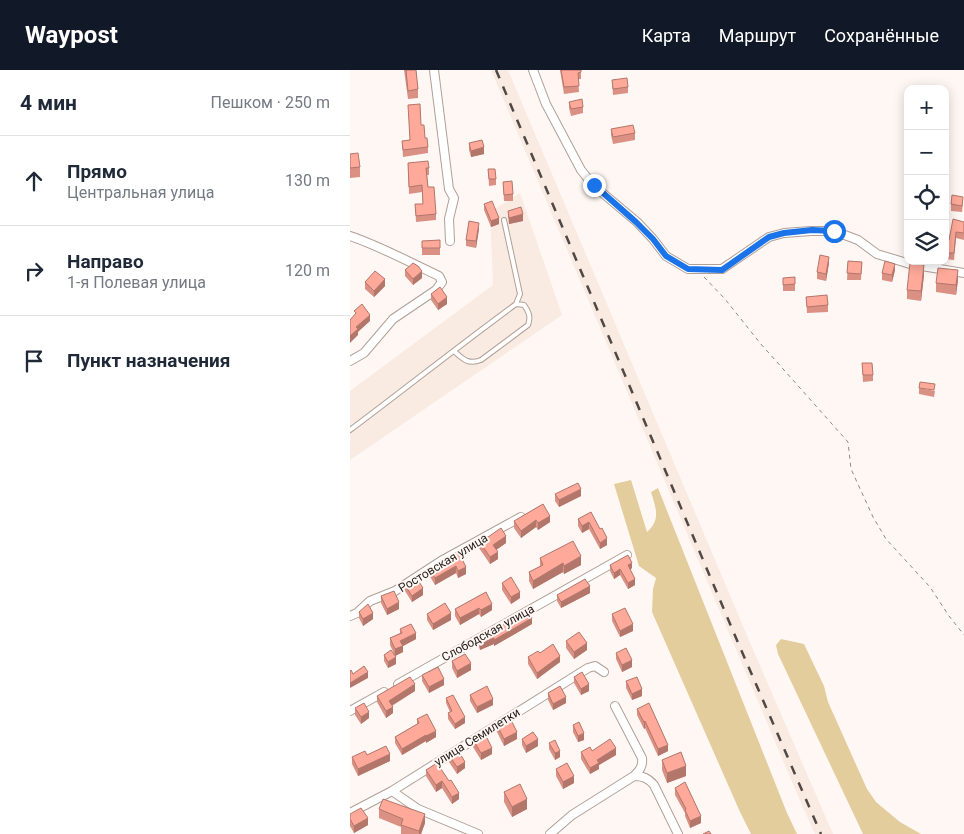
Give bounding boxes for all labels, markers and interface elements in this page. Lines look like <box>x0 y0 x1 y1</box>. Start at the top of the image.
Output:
text: Waypost <box>25 21 118 49</box>
text: Карта <box>642 25 691 46</box>
text: Маршрут <box>719 25 796 46</box>
text: Сохранённые <box>824 25 939 46</box>
map controls <box>904 85 949 265</box>
button: + <box>904 85 949 130</box>
text: 4 мин <box>20 91 77 115</box>
text: Пешком · 250 m <box>211 93 330 112</box>
button: − <box>904 130 949 175</box>
text: Прямо <box>67 160 127 183</box>
icon: ahead <box>20 167 48 195</box>
text: 130 m <box>285 171 330 190</box>
route end <box>583 174 606 197</box>
button: locate <box>904 175 949 220</box>
text: Центральная улица <box>67 183 214 202</box>
route start <box>823 220 846 243</box>
button: layers <box>904 220 949 265</box>
text: Направо <box>67 250 144 273</box>
icon: right <box>20 257 48 285</box>
text: 120 m <box>285 261 330 280</box>
text: 1-я Полевая улица <box>67 273 206 292</box>
icon: arrive <box>20 347 48 375</box>
text: Пункт назначения <box>67 349 230 372</box>
street label: Ростовская улица <box>396 531 490 595</box>
street label: Слободская улица <box>439 602 537 664</box>
street label: улица Семилетки <box>432 705 522 769</box>

